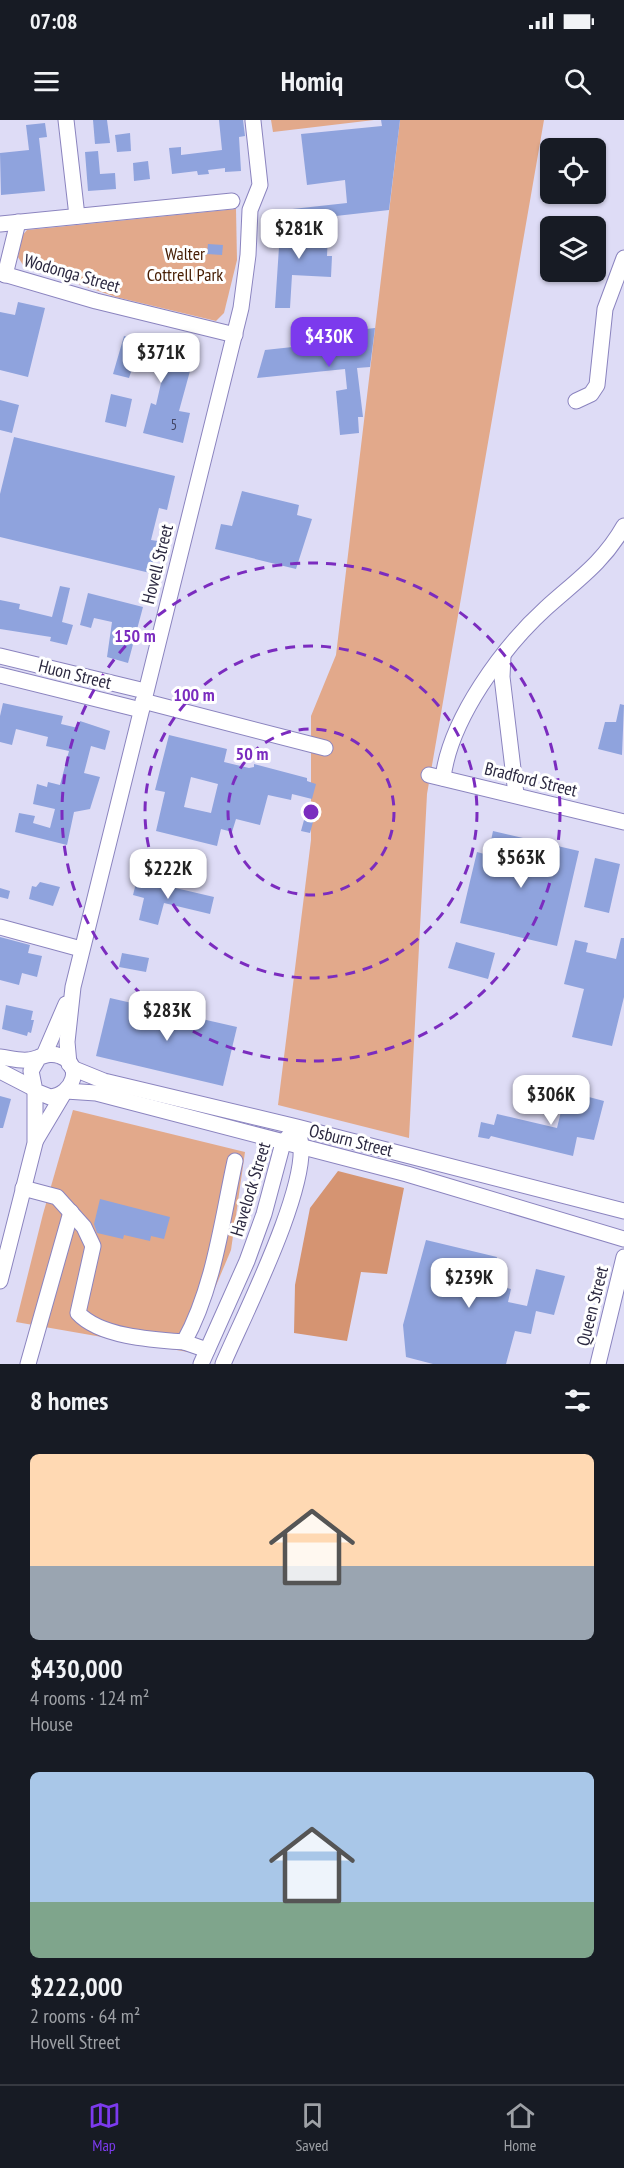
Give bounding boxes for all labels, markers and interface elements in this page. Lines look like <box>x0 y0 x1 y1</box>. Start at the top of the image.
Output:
text: 07:08 <box>30 7 78 35</box>
text: Homiq <box>281 64 343 98</box>
icon: menu <box>30 65 63 98</box>
icon: search <box>561 65 594 98</box>
map controls <box>540 138 606 282</box>
button: locate <box>540 138 606 204</box>
pin: $281K <box>257 209 341 260</box>
text: $281K <box>275 215 323 241</box>
button: layers <box>540 216 606 282</box>
park label: Walter Cottrell Park <box>147 242 223 286</box>
street label: Wodonga Street <box>21 248 123 298</box>
pin: $430K <box>287 317 371 368</box>
text: $430K <box>305 323 353 349</box>
pin: $371K <box>119 333 203 384</box>
text: $371K <box>137 339 185 365</box>
house number: 5 <box>171 415 177 434</box>
street label: Hovell Street <box>136 522 178 606</box>
text: 150 m <box>114 624 156 647</box>
street label: Huon Street <box>36 654 114 694</box>
text: 100 m <box>173 683 215 706</box>
text: 50 m <box>236 742 268 765</box>
street label: Bradford Street <box>482 756 580 802</box>
centre of rings <box>301 802 321 822</box>
pin: $563K <box>479 838 563 889</box>
text: $563K <box>497 844 545 870</box>
pin: $222K <box>126 849 210 900</box>
text: $222K <box>144 855 192 881</box>
pin: $283K <box>125 991 209 1042</box>
text: $283K <box>143 997 191 1023</box>
pin: $306K <box>509 1075 593 1126</box>
text: $306K <box>527 1081 575 1107</box>
street label: Osburn Street <box>307 1118 395 1162</box>
street label: Havelock Street <box>225 1139 275 1239</box>
pin: $239K <box>427 1258 511 1309</box>
text: $239K <box>445 1264 493 1290</box>
street label: Queen Street <box>571 1264 613 1348</box>
text: 8 homes <box>30 1384 108 1417</box>
icon: filters <box>561 1384 594 1417</box>
icon: home <box>258 1493 366 1601</box>
text: $430,000 <box>30 1652 123 1685</box>
text: 4 rooms · 124 m² <box>30 1685 149 1711</box>
text: House <box>30 1711 73 1737</box>
icon: home <box>258 1811 366 1919</box>
text: $222,000 <box>30 1970 123 2003</box>
text: 2 rooms · 64 m² <box>30 2003 140 2029</box>
text: Hovell Street <box>30 2029 120 2055</box>
tab: Map <box>88 2099 121 2155</box>
tab: Saved <box>296 2099 329 2155</box>
tab: Home <box>504 2099 537 2155</box>

